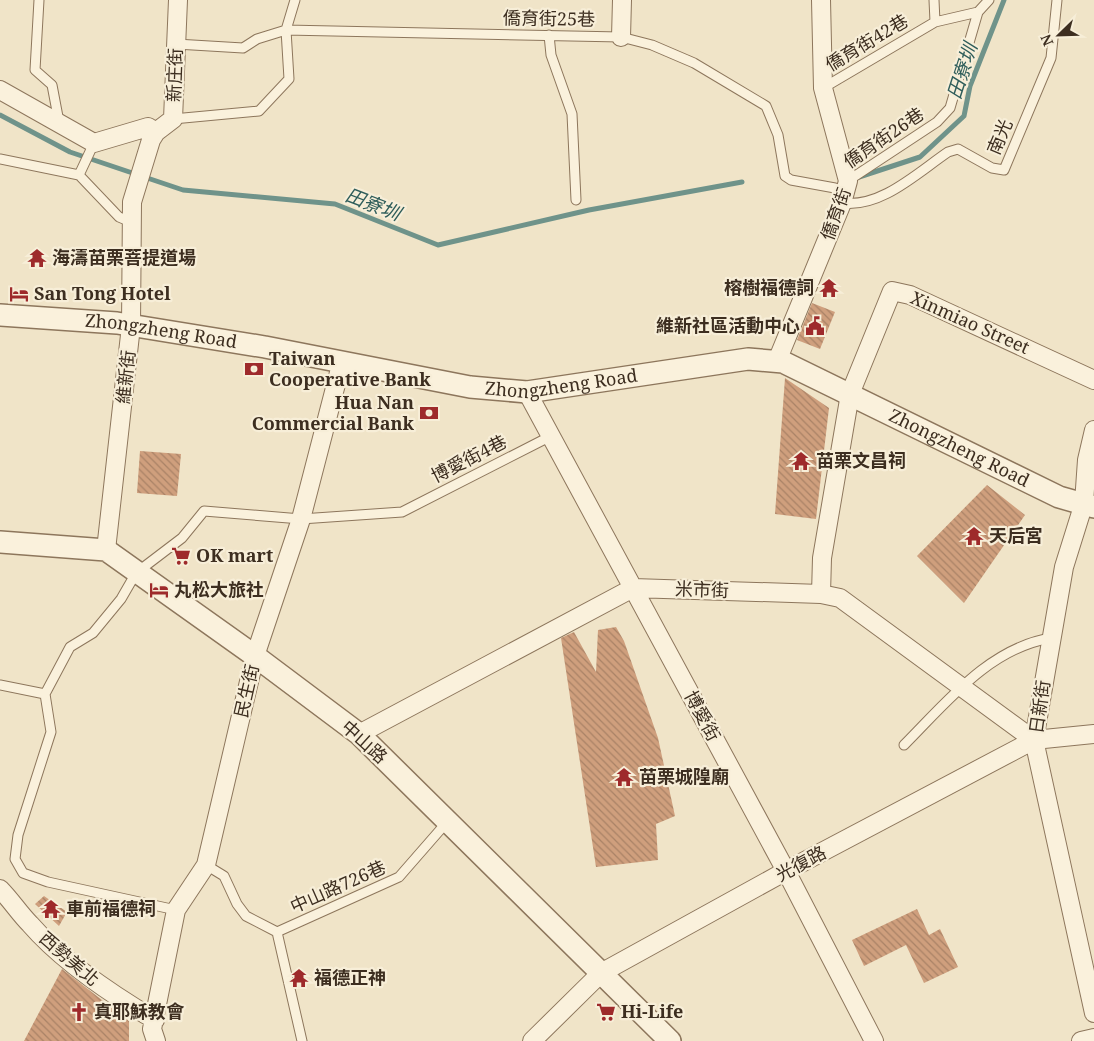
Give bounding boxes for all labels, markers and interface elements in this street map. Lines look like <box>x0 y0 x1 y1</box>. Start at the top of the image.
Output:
street label: 僑育街25巷 <box>503 5 595 31</box>
street label: 僑育街42巷 <box>821 8 912 76</box>
north arrow <box>1034 10 1084 60</box>
text: N <box>1036 31 1057 49</box>
water label: 田寮圳 <box>941 37 984 102</box>
street label: 新庄街 <box>161 48 187 102</box>
street label: 僑育街26巷 <box>839 101 928 173</box>
street label: 南光 <box>981 115 1017 158</box>
water label: 田寮圳 <box>342 182 407 227</box>
street label: 僑育街 <box>815 184 856 243</box>
place label: 海濤苗栗菩提道場 <box>52 245 196 269</box>
temple icon: 海濤苗栗菩提道場 <box>26 247 48 269</box>
place label: 榕樹福德詞 <box>724 275 814 299</box>
temple icon: 榕樹福德詞 <box>818 277 840 299</box>
place label: San Tong Hotel <box>34 281 171 305</box>
hotel icon: San Tong Hotel <box>8 283 30 305</box>
street label: Xinmiao Street <box>907 285 1033 359</box>
street label: Zhongzheng Road <box>84 308 239 353</box>
place label: 維新社區活動中心 <box>656 313 800 337</box>
public building icon: 維新社區活動中心 <box>804 315 826 337</box>
place label: Taiwan Cooperative Bank <box>269 346 431 391</box>
street label: 維新街 <box>110 349 140 405</box>
bank icon: Taiwan Cooperative Bank <box>243 358 265 380</box>
street label: Zhongzheng Road <box>484 363 639 403</box>
place label: Hua Nan Commercial Bank <box>252 390 415 435</box>
bank icon: Hua Nan Commercial Bank <box>418 402 440 424</box>
street label: Zhongzheng Road <box>885 403 1034 492</box>
street label: 博愛街4巷 <box>427 429 511 487</box>
place label: 苗栗文昌祠 <box>816 448 906 472</box>
temple icon: 苗栗文昌祠 <box>790 450 812 472</box>
place label: 天后宮 <box>989 523 1043 547</box>
temple icon: 天后宮 <box>963 525 985 547</box>
place label: OK mart <box>196 543 273 567</box>
supermarket icon: OK mart <box>170 545 192 567</box>
street label: 米市街 <box>675 576 729 602</box>
place label: 丸松大旅社 <box>174 577 264 601</box>
hotel icon: 丸松大旅社 <box>148 579 170 601</box>
street label: 民生街 <box>228 662 264 720</box>
street label: 日新街 <box>1023 678 1055 735</box>
street label: 博愛街 <box>680 686 726 745</box>
street label: 中山路 <box>337 714 393 768</box>
place label: 苗栗城隍廟 <box>639 764 729 788</box>
temple icon: 苗栗城隍廟 <box>613 766 635 788</box>
street label: 光復路 <box>771 840 830 886</box>
street label: 中山路726巷 <box>286 854 389 918</box>
place label: 車前福德祠 <box>66 896 156 920</box>
temple icon: 車前福德祠 <box>40 898 62 920</box>
street label: 西勢美北 <box>35 926 105 991</box>
place label: 福德正神 <box>314 965 386 989</box>
temple icon: 福德正神 <box>288 967 310 989</box>
place label: 真耶穌教會 <box>94 999 185 1023</box>
place label: Hi-Life <box>621 999 683 1023</box>
church icon: 真耶穌教會 <box>68 1001 90 1023</box>
supermarket icon: Hi-Life <box>595 1001 617 1023</box>

